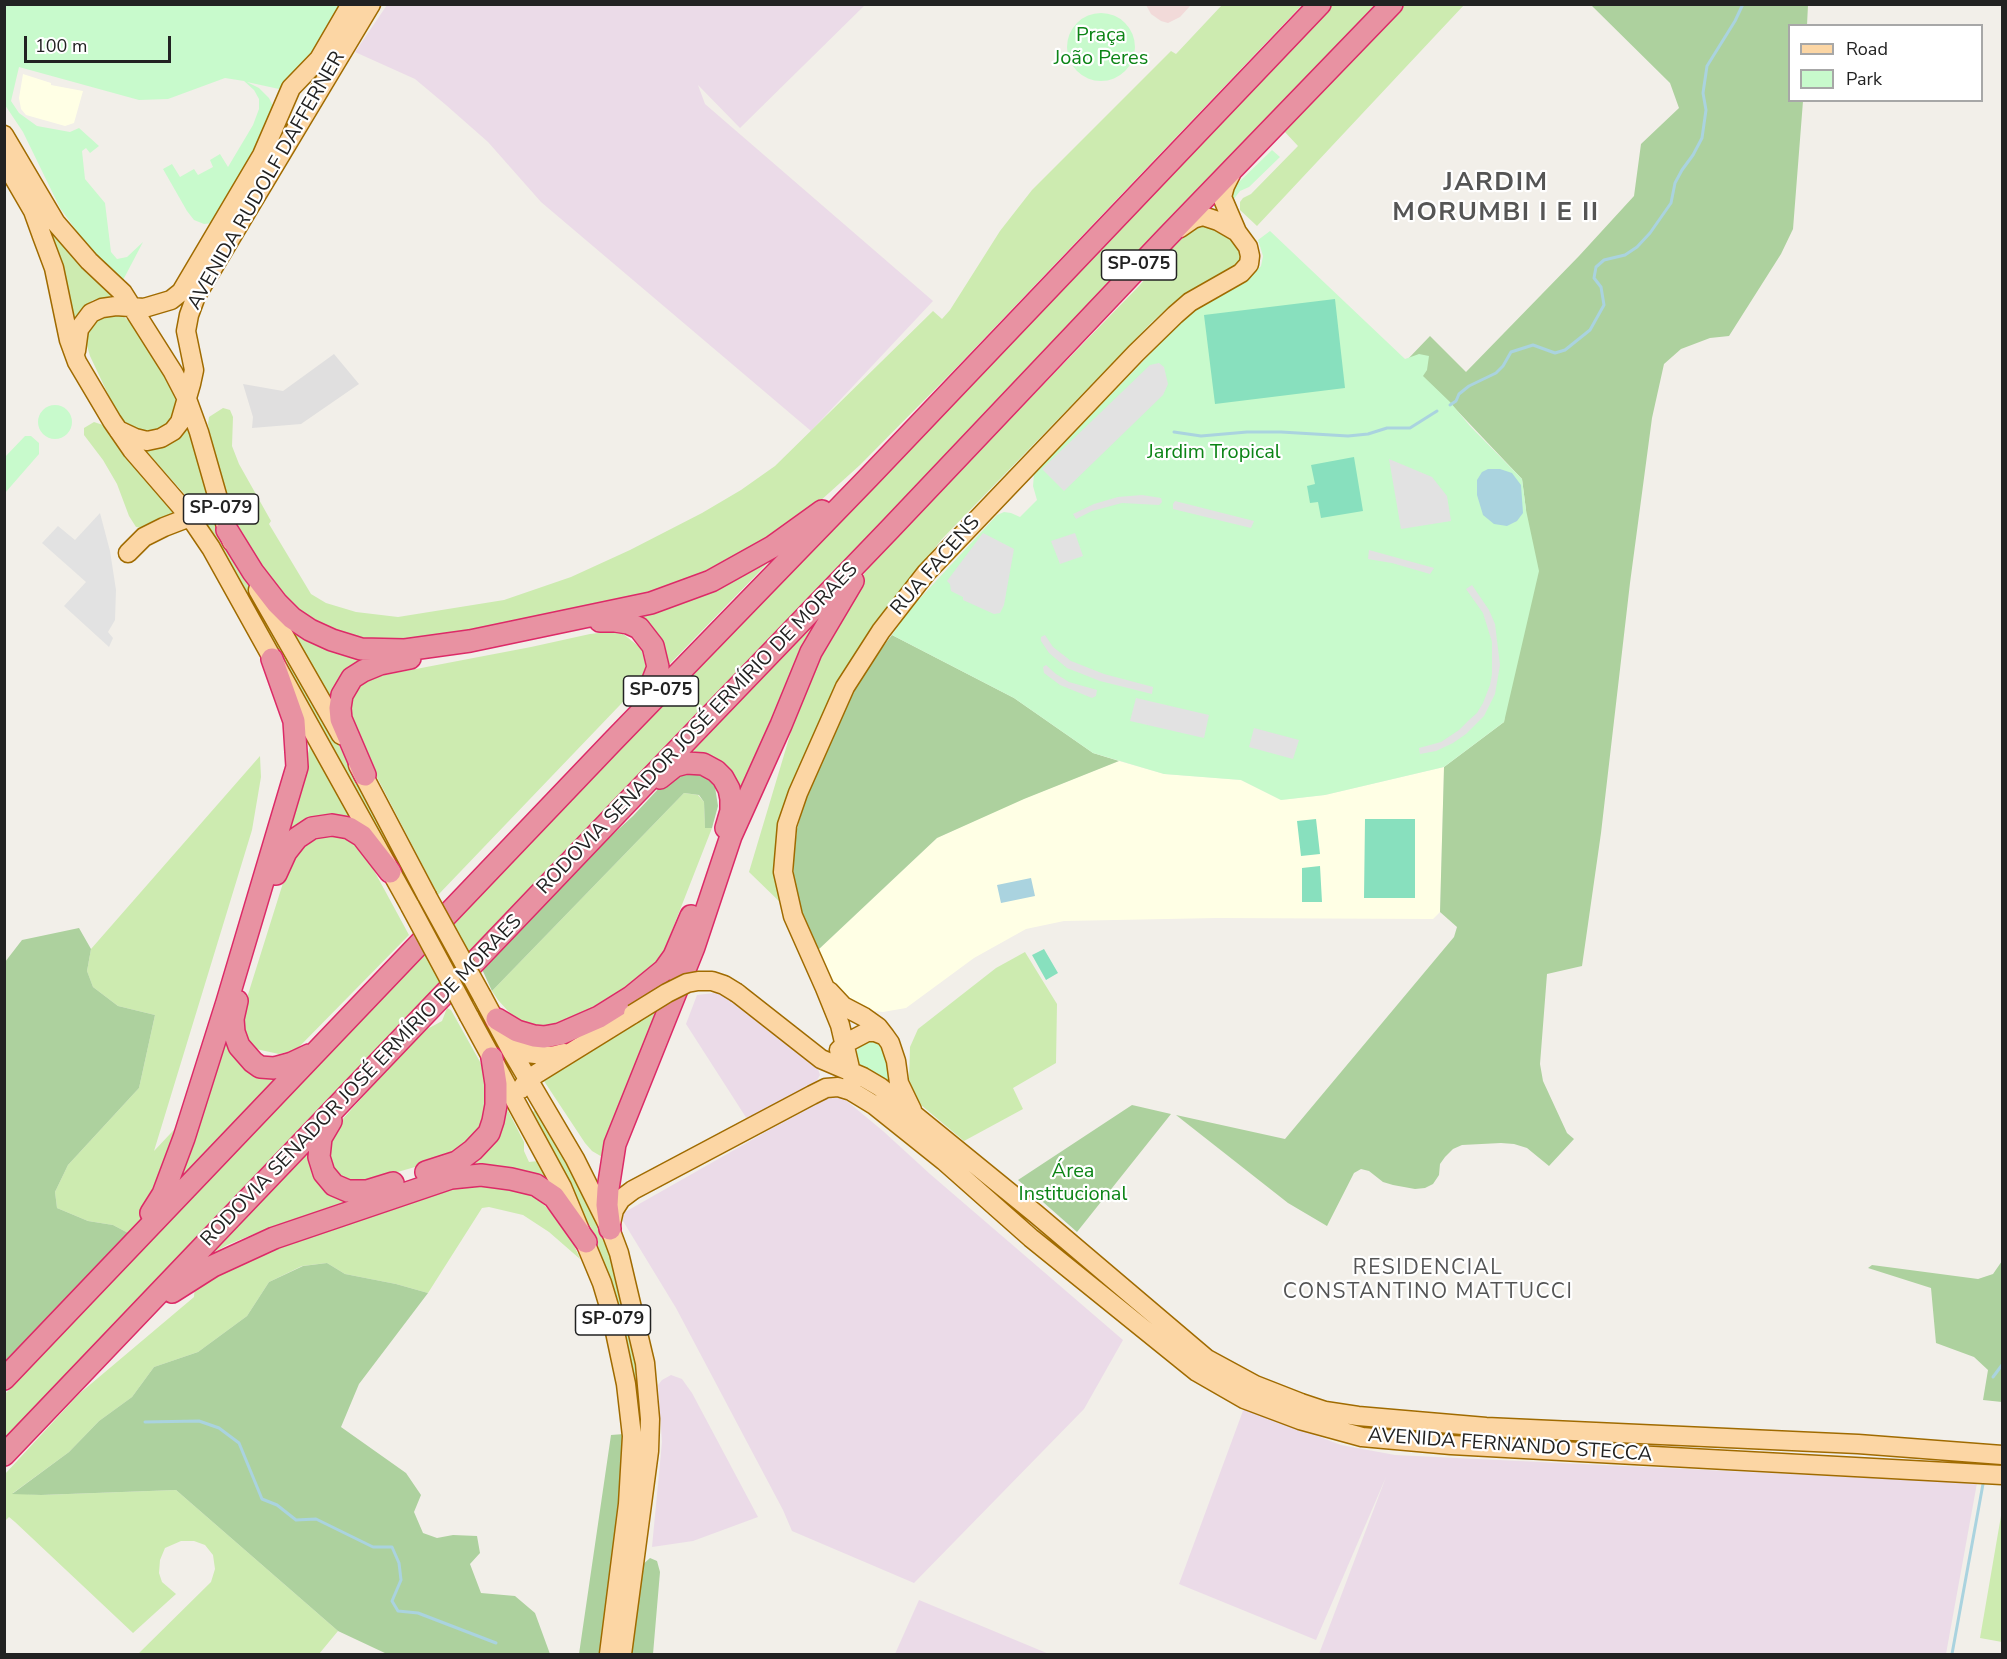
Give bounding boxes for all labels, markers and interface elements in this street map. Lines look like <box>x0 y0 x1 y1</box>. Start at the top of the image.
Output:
scale bar <box>27 24 174 62</box>
park label: Praça João Peres <box>1054 24 1148 71</box>
legend <box>1788 24 1983 102</box>
text: 100 m <box>35 34 87 58</box>
text: Road <box>1846 37 1888 61</box>
street label: AVENIDA RUDOLF DAFFERNER <box>183 48 351 314</box>
text: Park <box>1846 67 1882 91</box>
district label: JARDIM MORUMBI I E II <box>1392 168 1600 230</box>
road number: SP-075 <box>1102 250 1176 280</box>
park label: Jardim Tropical <box>1147 441 1281 465</box>
road number: SP-079 <box>184 494 258 524</box>
street label: RUA FACENS <box>886 511 986 621</box>
street label: RODOVIA SENADOR JOSÉ ERMÍRIO DE MORAES <box>532 558 864 900</box>
road number: SP-075 <box>624 676 698 706</box>
street label: RODOVIA SENADOR JOSÉ ERMÍRIO DE MORAES <box>196 910 528 1252</box>
park label: Área Institucional <box>1019 1160 1127 1207</box>
district label: RESIDENCIAL CONSTANTINO MATTUCCI <box>1283 1256 1573 1306</box>
road number: SP-079 <box>576 1305 650 1335</box>
street label: AVENIDA FERNANDO STECCA <box>1367 1424 1653 1468</box>

